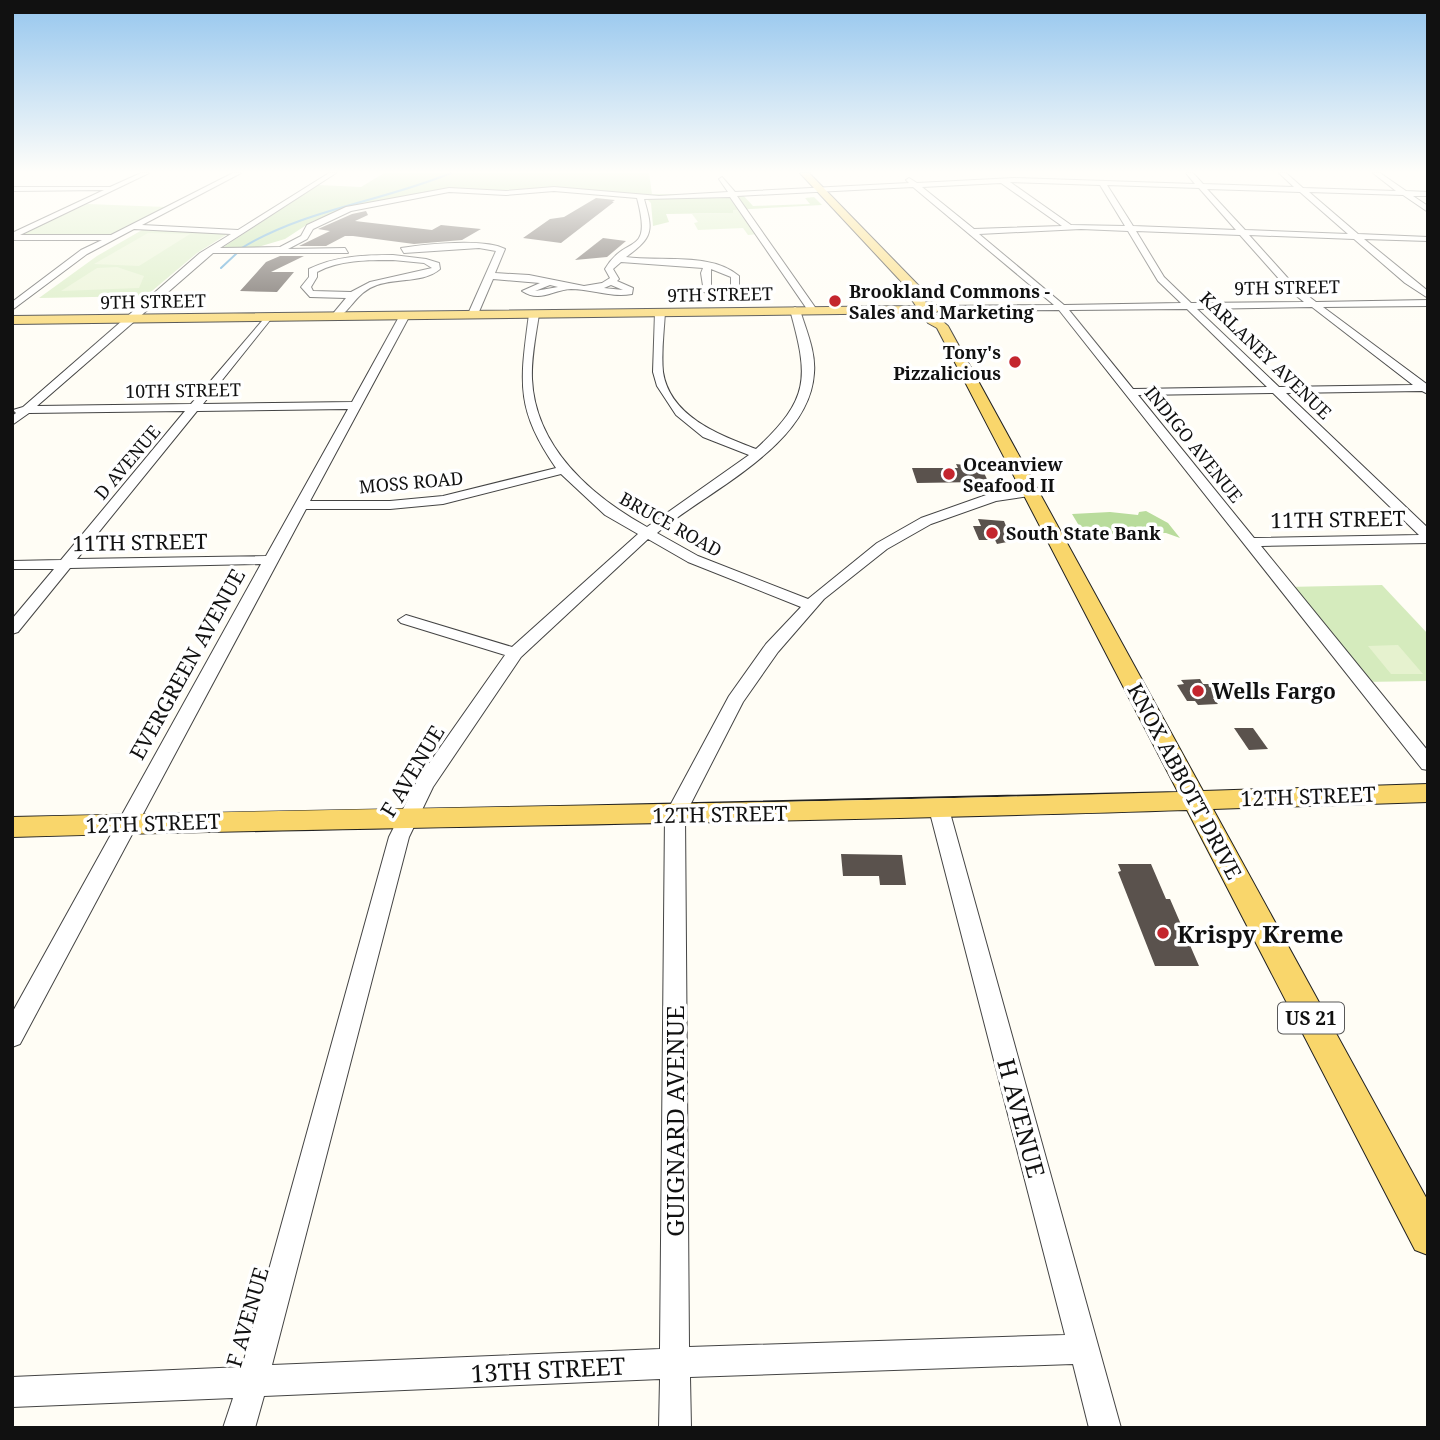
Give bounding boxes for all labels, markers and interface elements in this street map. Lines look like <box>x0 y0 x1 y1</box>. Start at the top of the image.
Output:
street label: 9TH STREET <box>1234 274 1340 300</box>
place label: Brookland Commons - Sales and Marketing <box>849 279 1051 324</box>
street label: 9TH STREET <box>667 281 773 307</box>
street label: KARLANEY AVENUE <box>1195 286 1337 424</box>
street label: 9TH STREET <box>100 288 206 314</box>
marker: Brookland Commons - Sales and Marketing <box>827 293 843 309</box>
place label: Tony's Pizzalicious <box>893 340 1001 385</box>
marker: Tony's Pizzalicious <box>1007 354 1023 370</box>
street label: 10TH STREET <box>125 377 241 403</box>
street label: INDIGO AVENUE <box>1140 381 1248 507</box>
street label: D AVENUE <box>89 420 165 504</box>
place label: Oceanview Seafood II <box>963 452 1063 497</box>
street label: MOSS ROAD <box>358 465 464 499</box>
marker: Oceanview Seafood II <box>941 466 957 482</box>
street label: BRUCE ROAD <box>616 486 726 562</box>
street label: 11TH STREET <box>1270 504 1406 534</box>
place label: South State Bank <box>1006 521 1161 545</box>
marker: South State Bank <box>984 525 1000 541</box>
street label: 11TH STREET <box>72 527 208 557</box>
street label: EVERGREEN AVENUE <box>123 564 251 764</box>
place label: Wells Fargo <box>1212 677 1336 705</box>
street label: KNOX ABBOTT DRIVE <box>1121 678 1249 884</box>
marker: Wells Fargo <box>1190 683 1206 699</box>
street label: F AVENUE <box>374 720 450 822</box>
street label: 12TH STREET <box>1240 780 1376 812</box>
street label: 12TH STREET <box>652 799 788 829</box>
street label: 12TH STREET <box>85 807 221 839</box>
place label: Krispy Kreme <box>1177 917 1344 950</box>
marker: Krispy Kreme <box>1155 925 1171 941</box>
road number: US 21 <box>1278 1002 1344 1034</box>
street label: GUIGNARD AVENUE <box>658 1005 691 1237</box>
street label: H AVENUE <box>990 1055 1054 1181</box>
street label: F AVENUE <box>219 1264 275 1370</box>
street label: 13TH STREET <box>470 1348 626 1390</box>

